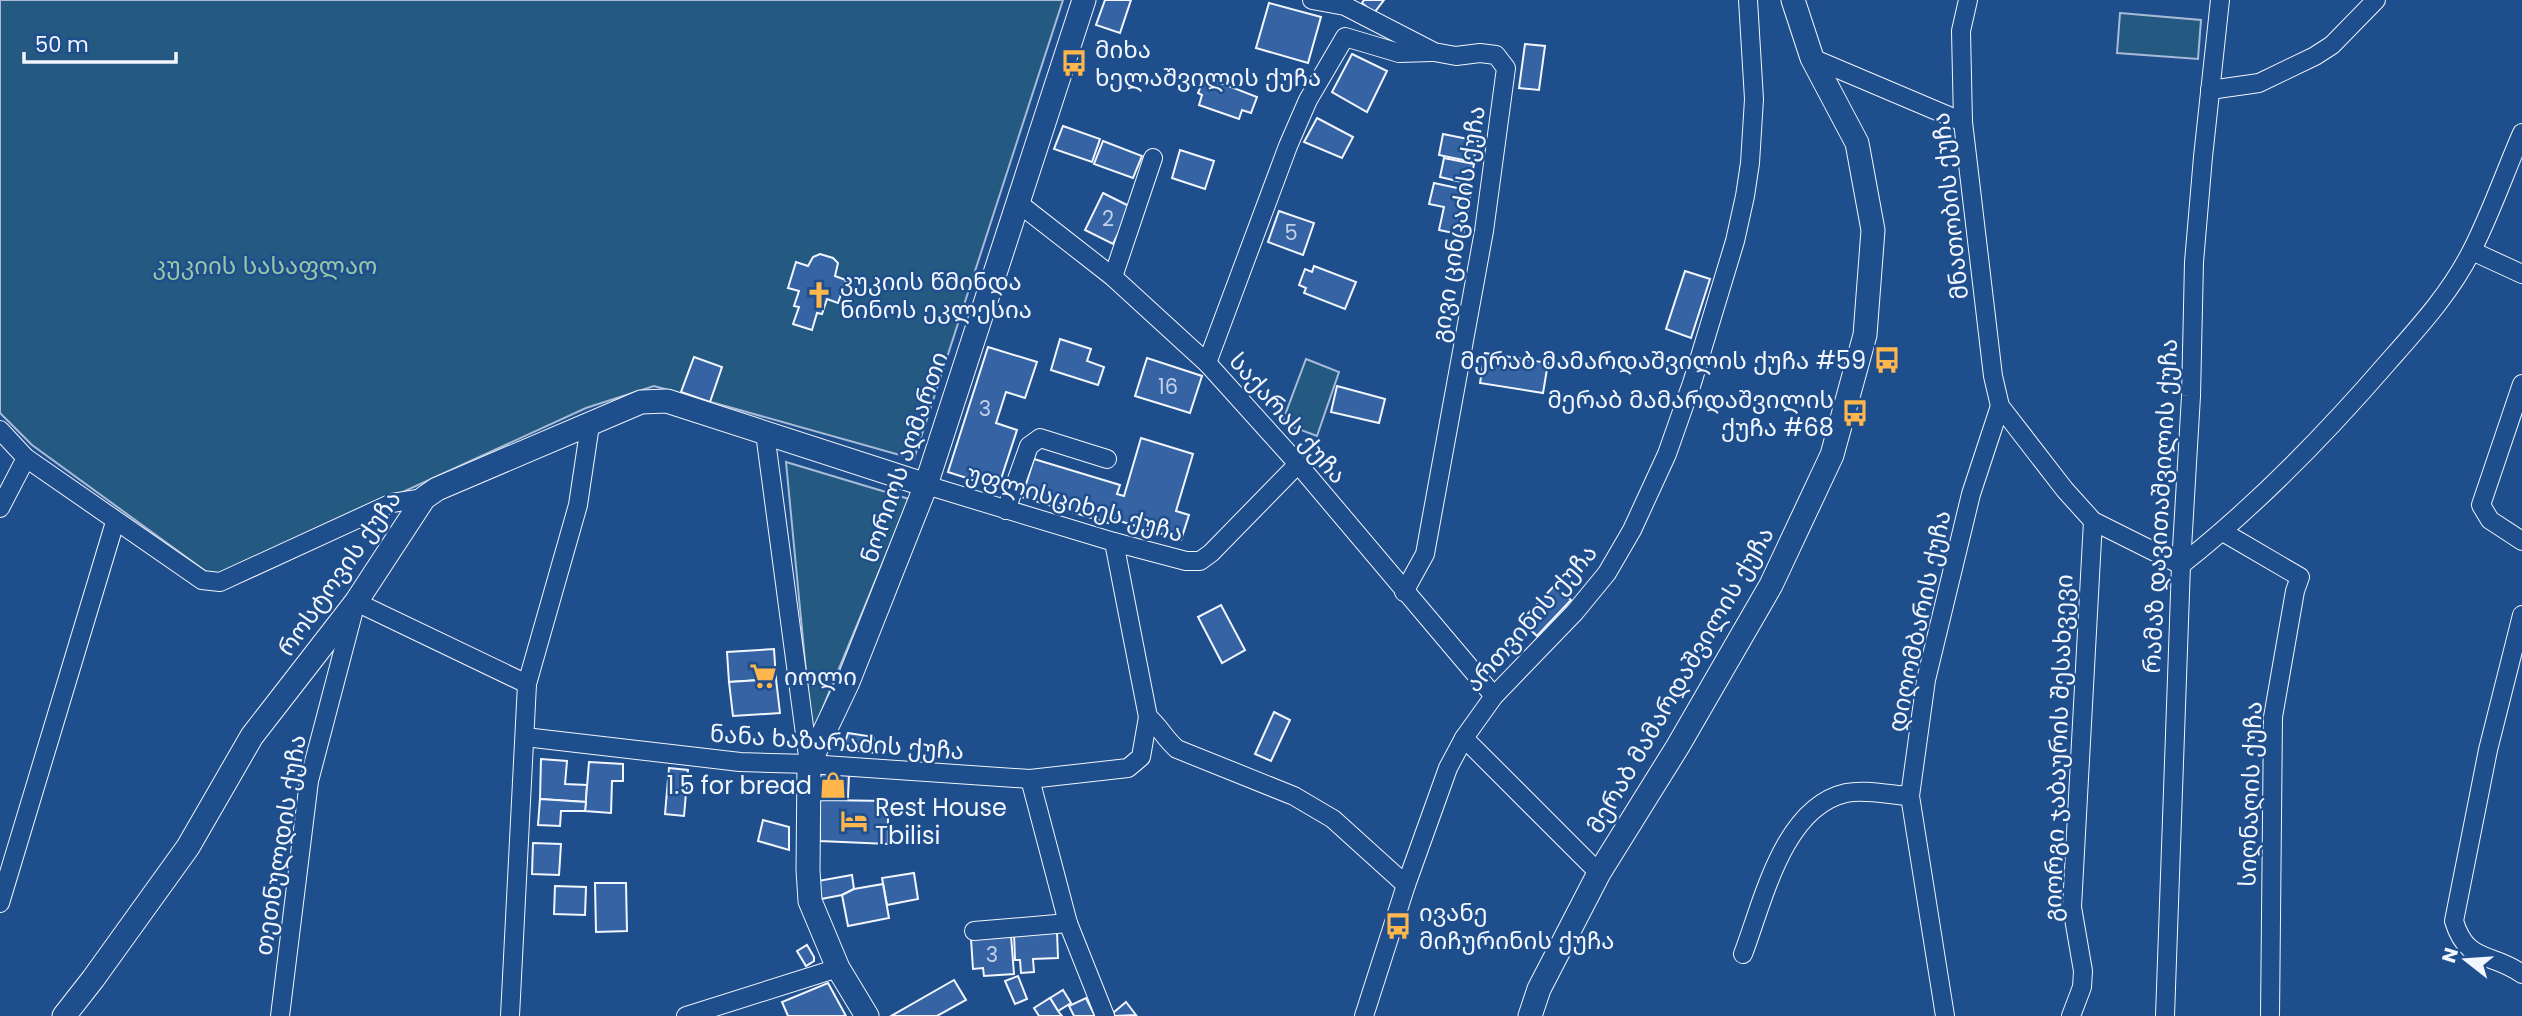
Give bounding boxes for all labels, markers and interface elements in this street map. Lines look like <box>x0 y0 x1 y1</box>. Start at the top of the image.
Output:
scale bar <box>24 21 177 65</box>
text: 50 m <box>35 30 89 59</box>
place label: მიხა ხელაშვილის ქუჩა <box>1095 33 1321 94</box>
bus stop icon: მიხა ხელაშვილის ქუჩა <box>1059 48 1089 78</box>
street label: გივი ცინცაძის ქუჩა <box>1423 103 1493 345</box>
street label: მნათობის ქუჩა <box>1924 111 1976 301</box>
house number: 2 <box>1102 204 1114 233</box>
house number: 5 <box>1284 218 1298 247</box>
park label: კუკიის სასაფლაო <box>153 249 377 282</box>
place label: კუკიის წმინდა ნინოს ეკლესია <box>840 265 1032 326</box>
church icon: კუკიის წმინდა ნინოს ეკლესია <box>804 280 834 310</box>
street label: რამაზ დავითაშვილის ქუჩა <box>2135 338 2185 674</box>
place label: მერაბ მამარდაშვილის ქუჩა #59 <box>1460 344 1866 377</box>
street label: საქარას ქუჩა <box>1222 345 1354 491</box>
bus stop icon: მერაბ მამარდაშვილის ქუჩა #59 <box>1872 345 1902 375</box>
street label: ნორიოს აღმართი <box>852 347 956 567</box>
house number: 16 <box>1158 372 1178 401</box>
place label: მერაბ მამარდაშვილის ქუჩა #68 <box>1548 383 1834 444</box>
house number: 3 <box>979 394 991 423</box>
bus stop icon: მერაბ მამარდაშვილის ქუჩა #68 <box>1840 398 1870 428</box>
street label: უფლისციხეს ქუჩა <box>963 456 1187 550</box>
street label: როსტოვის ქუჩა <box>270 484 408 662</box>
street label: დიღომბარის ქუჩა <box>1879 507 1959 735</box>
street label: მერაბ მამარდაშვილის ქუჩა <box>1578 521 1782 839</box>
street label: ართვინის ქუჩა <box>1457 537 1605 699</box>
street label: გიორგი ჯაბაურის შესახვევი <box>2035 574 2081 922</box>
place label: იოლი <box>784 660 857 693</box>
supermarket icon: იოლი <box>748 661 778 691</box>
street label: სიღნაღის ქუჩა <box>2230 701 2270 887</box>
street label: ნანა ხაზარაძის ქუჩა <box>709 717 965 767</box>
street label: თეთნულდის ქუჩა <box>246 732 314 958</box>
place label: 1.5 for bread <box>667 769 812 802</box>
shop icon: 1.5 for bread <box>818 770 848 800</box>
place label: Rest House Tbilisi <box>875 791 1007 852</box>
hotel icon: Rest House Tbilisi <box>839 806 869 836</box>
place label: ივანე მიჩურინის ქუჩა <box>1419 896 1614 957</box>
bus stop icon: ივანე მიჩურინის ქუჩა <box>1383 911 1413 941</box>
north arrow <box>2431 925 2501 995</box>
house number: 3 <box>986 940 998 969</box>
text: N <box>2435 944 2465 966</box>

